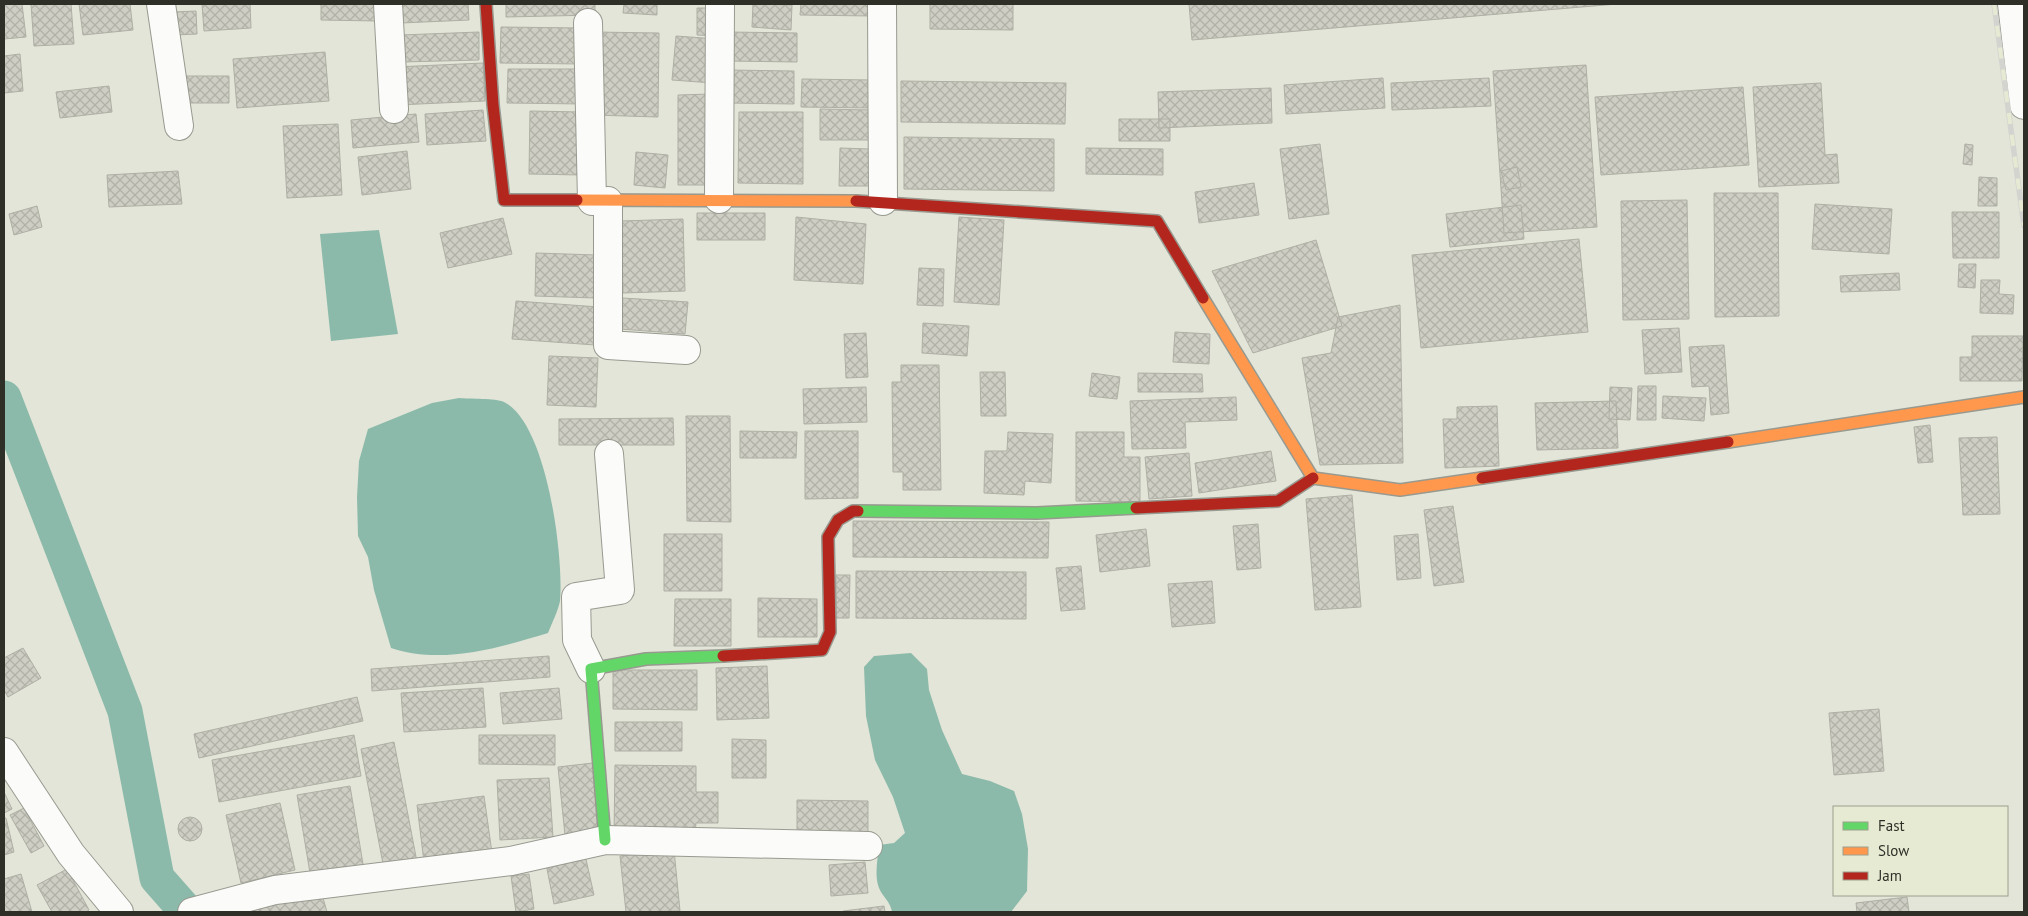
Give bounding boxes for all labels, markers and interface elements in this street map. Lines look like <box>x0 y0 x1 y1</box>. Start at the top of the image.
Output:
legend <box>1833 806 2008 896</box>
text: Fast <box>1878 816 1905 835</box>
text: Slow <box>1878 841 1909 860</box>
text: Jam <box>1877 866 1902 885</box>

